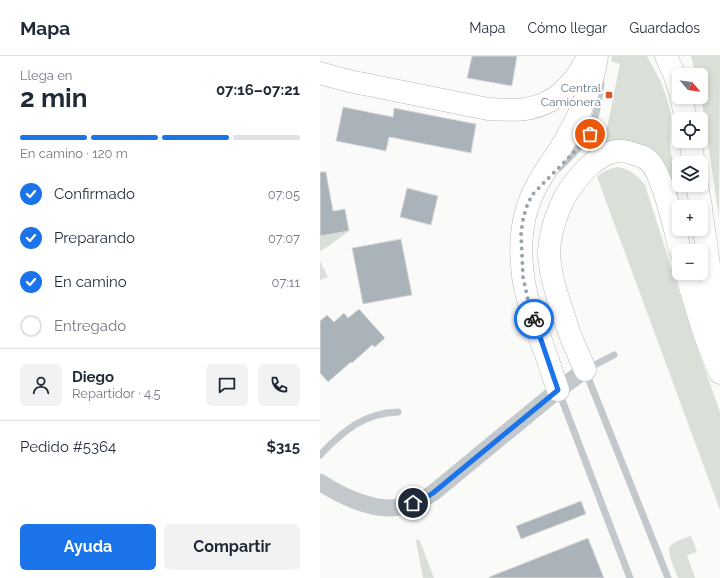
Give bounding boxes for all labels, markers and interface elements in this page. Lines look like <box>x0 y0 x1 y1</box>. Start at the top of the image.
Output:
text: Mapa <box>20 17 70 39</box>
text: Mapa <box>469 20 505 36</box>
text: Cómo llegar <box>527 20 607 36</box>
text: Guardados <box>629 20 700 36</box>
text: Llega en <box>20 68 72 83</box>
north arrow <box>672 68 708 104</box>
map controls <box>672 68 708 280</box>
text: 07:16–07:21 <box>216 81 300 99</box>
place label: Central Camionera <box>541 81 602 109</box>
text: 2 min <box>20 83 87 113</box>
marker: Central Camionera <box>604 90 614 100</box>
button: locate <box>672 112 708 148</box>
pin <box>573 117 607 151</box>
icon: bag <box>579 123 601 145</box>
text: En camino · 120 m <box>20 146 128 161</box>
button: layers <box>672 156 708 192</box>
icon: check <box>20 183 42 205</box>
text: Confirmado <box>54 185 135 203</box>
text: 07:05 <box>268 187 300 202</box>
button: + <box>672 200 708 236</box>
icon: check <box>20 227 42 249</box>
text: Preparando <box>54 229 135 247</box>
text: 07:07 <box>268 231 300 246</box>
button: − <box>672 244 708 280</box>
icon: check <box>20 271 42 293</box>
text: En camino <box>54 273 127 291</box>
text: 07:11 <box>272 275 300 290</box>
courier <box>514 299 554 339</box>
icon: bike <box>523 308 545 330</box>
text: Entregado <box>54 317 126 335</box>
button: person <box>20 364 62 406</box>
button: chat <box>206 364 248 406</box>
button: phone <box>258 364 300 406</box>
text: Diego <box>72 368 114 386</box>
text: Repartidor · 4.5 <box>72 386 161 401</box>
text: Pedido #5364 <box>20 438 116 456</box>
text: $315 <box>266 438 300 456</box>
pin <box>396 486 430 520</box>
icon: home <box>402 492 424 514</box>
button: Ayuda <box>20 524 156 570</box>
button: Compartir <box>164 524 300 570</box>

